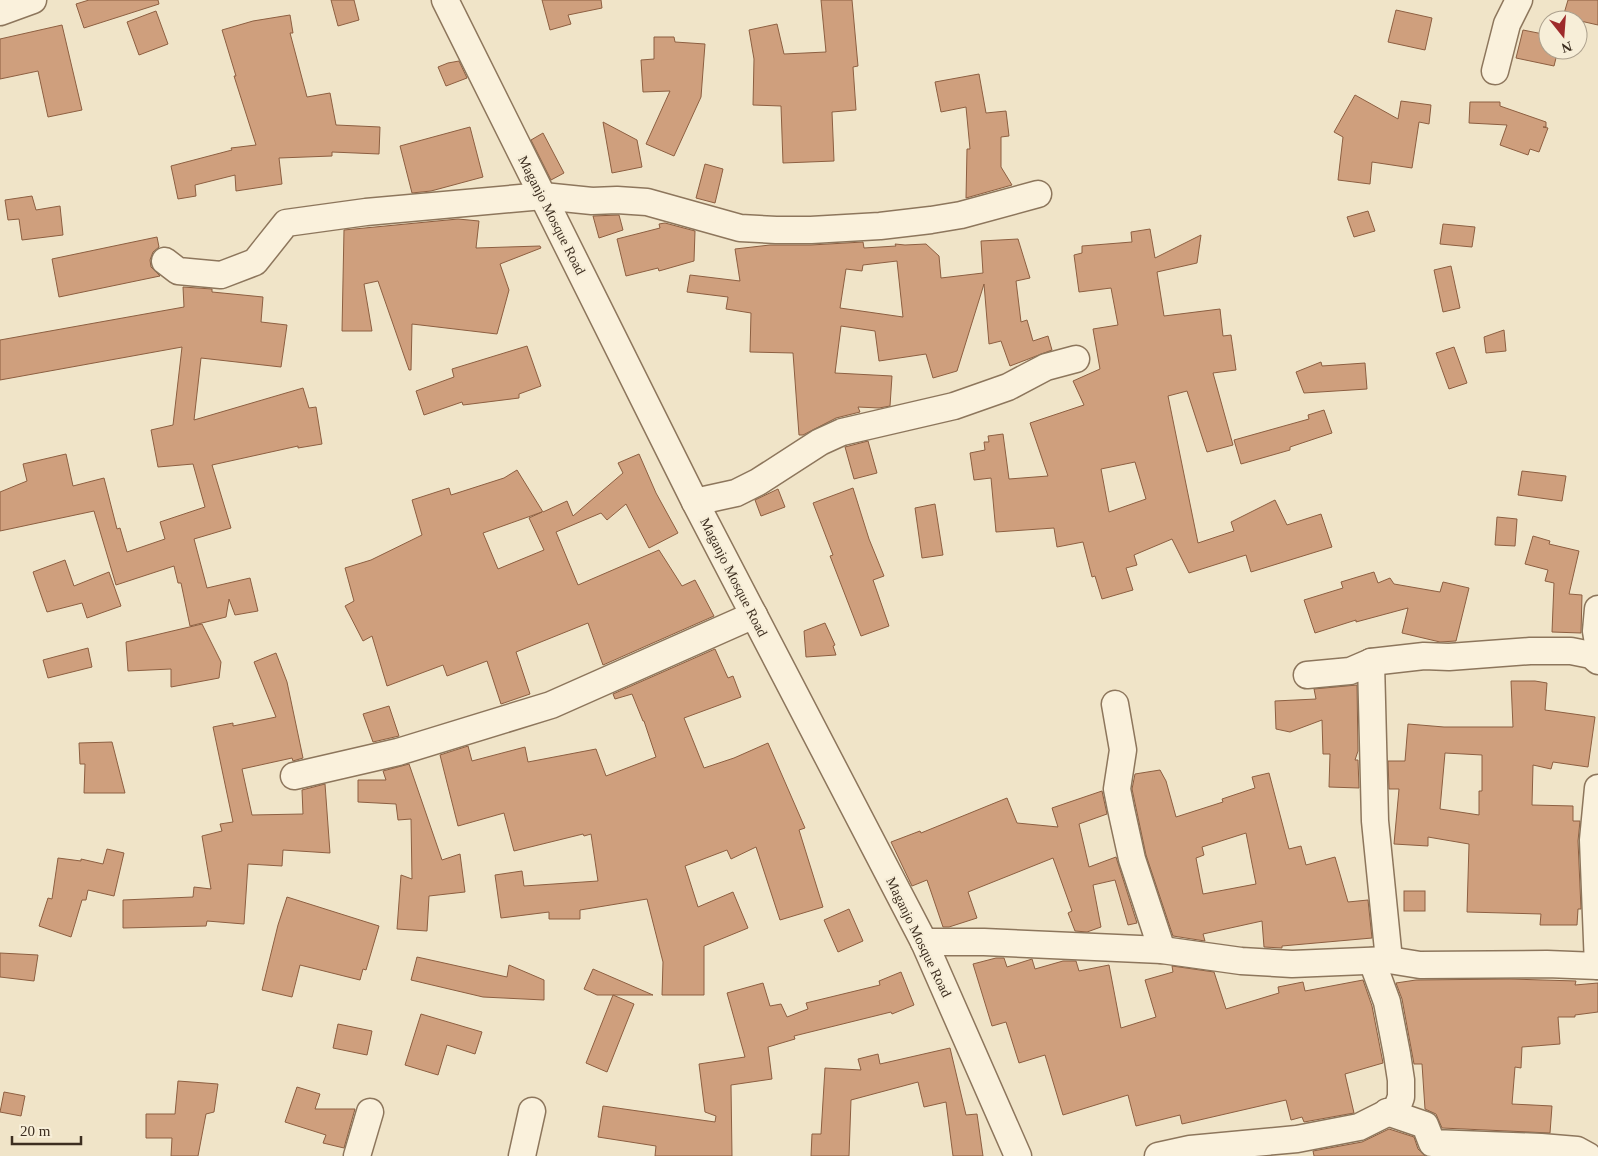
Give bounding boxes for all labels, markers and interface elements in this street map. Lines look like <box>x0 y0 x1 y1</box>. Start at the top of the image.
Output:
north arrow <box>1538 10 1588 60</box>
text: N <box>1560 38 1574 56</box>
street label: Maganjo Mosque Road <box>515 153 588 277</box>
street label: Maganjo Mosque Road <box>697 515 770 639</box>
street label: Maganjo Mosque Road <box>883 875 954 1000</box>
scale bar <box>12 1114 81 1146</box>
text: 20 m <box>20 1123 51 1139</box>

